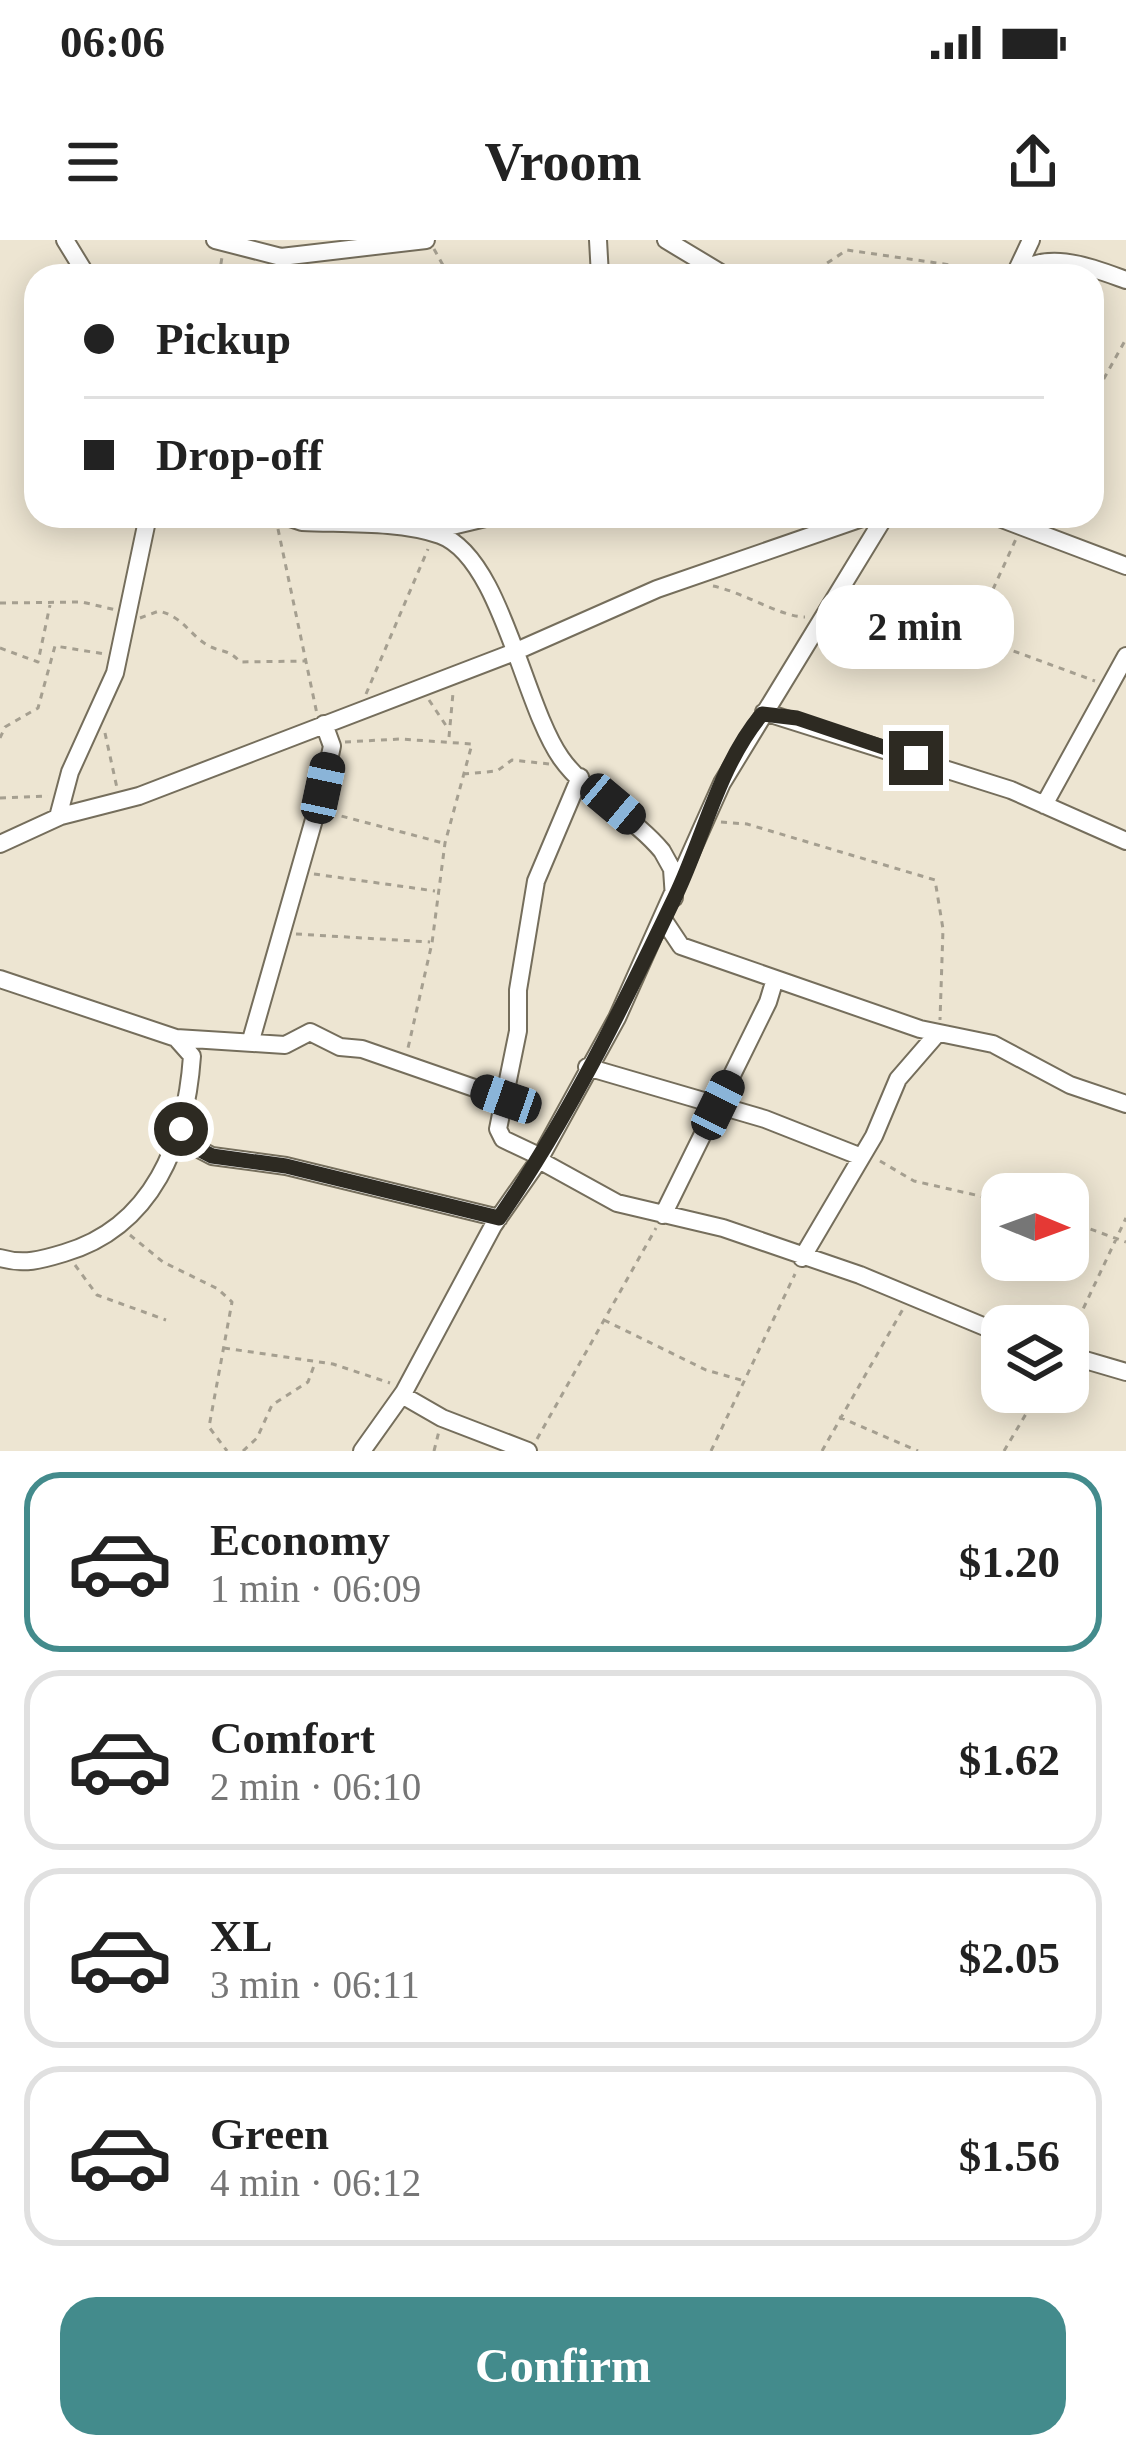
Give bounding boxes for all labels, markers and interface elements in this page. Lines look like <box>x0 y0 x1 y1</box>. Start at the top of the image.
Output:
text: 06:06 <box>60 17 165 67</box>
icon: menu <box>60 129 126 195</box>
icon: share <box>1000 129 1066 195</box>
text: Vroom <box>485 132 641 192</box>
text: Pickup <box>156 314 291 364</box>
text: Drop-off <box>156 430 323 480</box>
callout: 2 min <box>817 584 1015 668</box>
text: 2 min <box>868 605 962 648</box>
route end <box>889 731 943 785</box>
car <box>298 749 348 827</box>
car <box>574 767 652 841</box>
car <box>686 1065 750 1145</box>
car <box>466 1070 546 1128</box>
route start <box>154 1102 208 1156</box>
north arrow <box>981 1173 1089 1281</box>
map controls <box>981 1173 1089 1413</box>
button: layers <box>981 1305 1089 1413</box>
icon: car <box>66 1508 174 1616</box>
text: Economy <box>210 1515 390 1565</box>
text: $1.20 <box>959 1537 1060 1587</box>
text: 1 min · 06:09 <box>210 1567 421 1610</box>
icon: car <box>66 1706 174 1814</box>
text: Comfort <box>210 1713 375 1763</box>
text: $1.62 <box>959 1735 1060 1785</box>
text: 2 min · 06:10 <box>210 1765 421 1808</box>
icon: car <box>66 1904 174 2012</box>
text: XL <box>210 1911 273 1961</box>
text: $2.05 <box>959 1933 1060 1983</box>
text: 3 min · 06:11 <box>210 1963 420 2006</box>
icon: car <box>66 2102 174 2210</box>
text: Green <box>210 2109 329 2159</box>
text: $1.56 <box>959 2131 1060 2181</box>
text: 4 min · 06:12 <box>210 2161 421 2204</box>
button: Confirm <box>60 2297 1066 2435</box>

